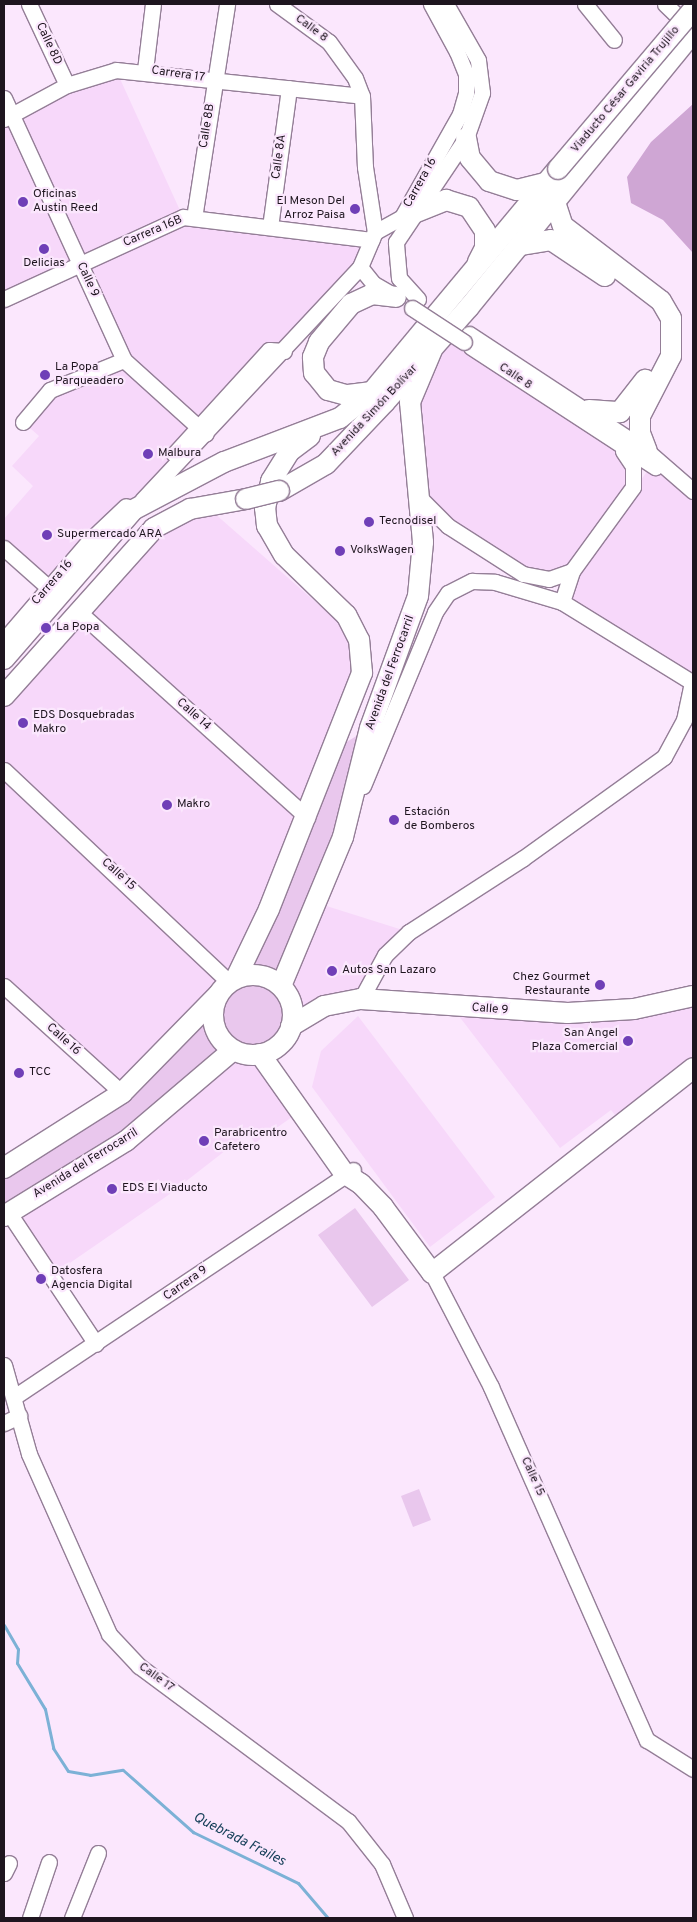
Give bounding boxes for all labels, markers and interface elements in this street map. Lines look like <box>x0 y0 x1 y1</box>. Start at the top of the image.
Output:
street label: Calle 8 <box>292 12 330 46</box>
street label: Calle 8D <box>32 21 64 67</box>
street label: Viaducto César Gaviria Trujillo <box>569 23 683 157</box>
street label: Carrera 17 <box>150 64 206 86</box>
street label: Calle 8B <box>197 103 219 149</box>
street label: Calle 8A <box>270 134 290 180</box>
street label: Carrera 16 <box>401 155 441 211</box>
place label: Oficinas Austin Reed <box>33 188 98 216</box>
place label: El Meson Del Arroz Paisa <box>276 195 345 223</box>
marker: Oficinas Austin Reed <box>17 196 29 208</box>
marker: El Meson Del Arroz Paisa <box>349 203 361 215</box>
street label: Carrera 16B <box>121 213 185 251</box>
marker: Delicias <box>38 243 50 255</box>
place label: Delicias <box>23 257 65 271</box>
street label: Calle 9 <box>73 260 101 300</box>
place label: La Popa Parqueadero <box>55 361 124 389</box>
street label: Calle 8 <box>496 361 534 393</box>
street label: Avenida Simón Bolívar <box>329 362 421 460</box>
marker: La Popa Parqueadero <box>39 369 51 381</box>
place label: Malbura <box>158 447 201 461</box>
marker: Malbura <box>142 448 154 460</box>
place label: Tecnodisel <box>379 515 436 529</box>
marker: Tecnodisel <box>363 516 375 528</box>
place label: Supermercado ARA <box>57 528 163 542</box>
marker: Supermercado ARA <box>41 529 53 541</box>
place label: VolksWagen <box>350 544 414 558</box>
marker: VolksWagen <box>334 545 346 557</box>
street label: Carrera 16 <box>30 558 76 608</box>
street label: Avenida del Ferrocarril <box>364 614 418 732</box>
place label: La Popa <box>56 621 99 635</box>
marker: La Popa <box>40 622 52 634</box>
street label: Calle 14 <box>173 696 213 734</box>
place label: EDS Dosquebradas Makro <box>33 709 135 737</box>
marker: EDS Dosquebradas Makro <box>17 717 29 729</box>
place label: Makro <box>177 798 210 812</box>
marker: Makro <box>161 799 173 811</box>
place label: Estación de Bomberos <box>404 806 475 834</box>
marker: Estación de Bomberos <box>388 814 400 826</box>
street label: Calle 15 <box>98 856 138 894</box>
place label: Autos San Lazaro <box>342 964 436 978</box>
marker: Autos San Lazaro <box>326 965 338 977</box>
place label: Chez Gourmet Restaurante <box>512 971 590 999</box>
marker: Chez Gourmet Restaurante <box>594 979 606 991</box>
street label: Calle 9 <box>471 1002 509 1018</box>
street label: Calle 16 <box>43 1021 83 1059</box>
place label: San Angel Plaza Comercial <box>532 1027 618 1055</box>
marker: San Angel Plaza Comercial <box>622 1035 634 1047</box>
place label: TCC <box>29 1066 51 1080</box>
marker: TCC <box>13 1067 25 1079</box>
street label: Avenida del Ferrocarril <box>31 1126 141 1202</box>
place label: Parabricentro Cafetero <box>214 1127 287 1155</box>
marker: Parabricentro Cafetero <box>198 1135 210 1147</box>
place label: EDS El Viaducto <box>122 1182 208 1196</box>
marker: EDS El Viaducto <box>106 1183 118 1195</box>
street label: Carrera 9 <box>161 1264 211 1304</box>
place label: Datosfera Agencia Digital <box>51 1265 132 1293</box>
marker: Datosfera Agencia Digital <box>35 1273 47 1285</box>
street label: Calle 15 <box>517 1455 547 1499</box>
street label: Calle 17 <box>135 1660 177 1696</box>
water label: Quebrada Frailes <box>190 1809 288 1871</box>

